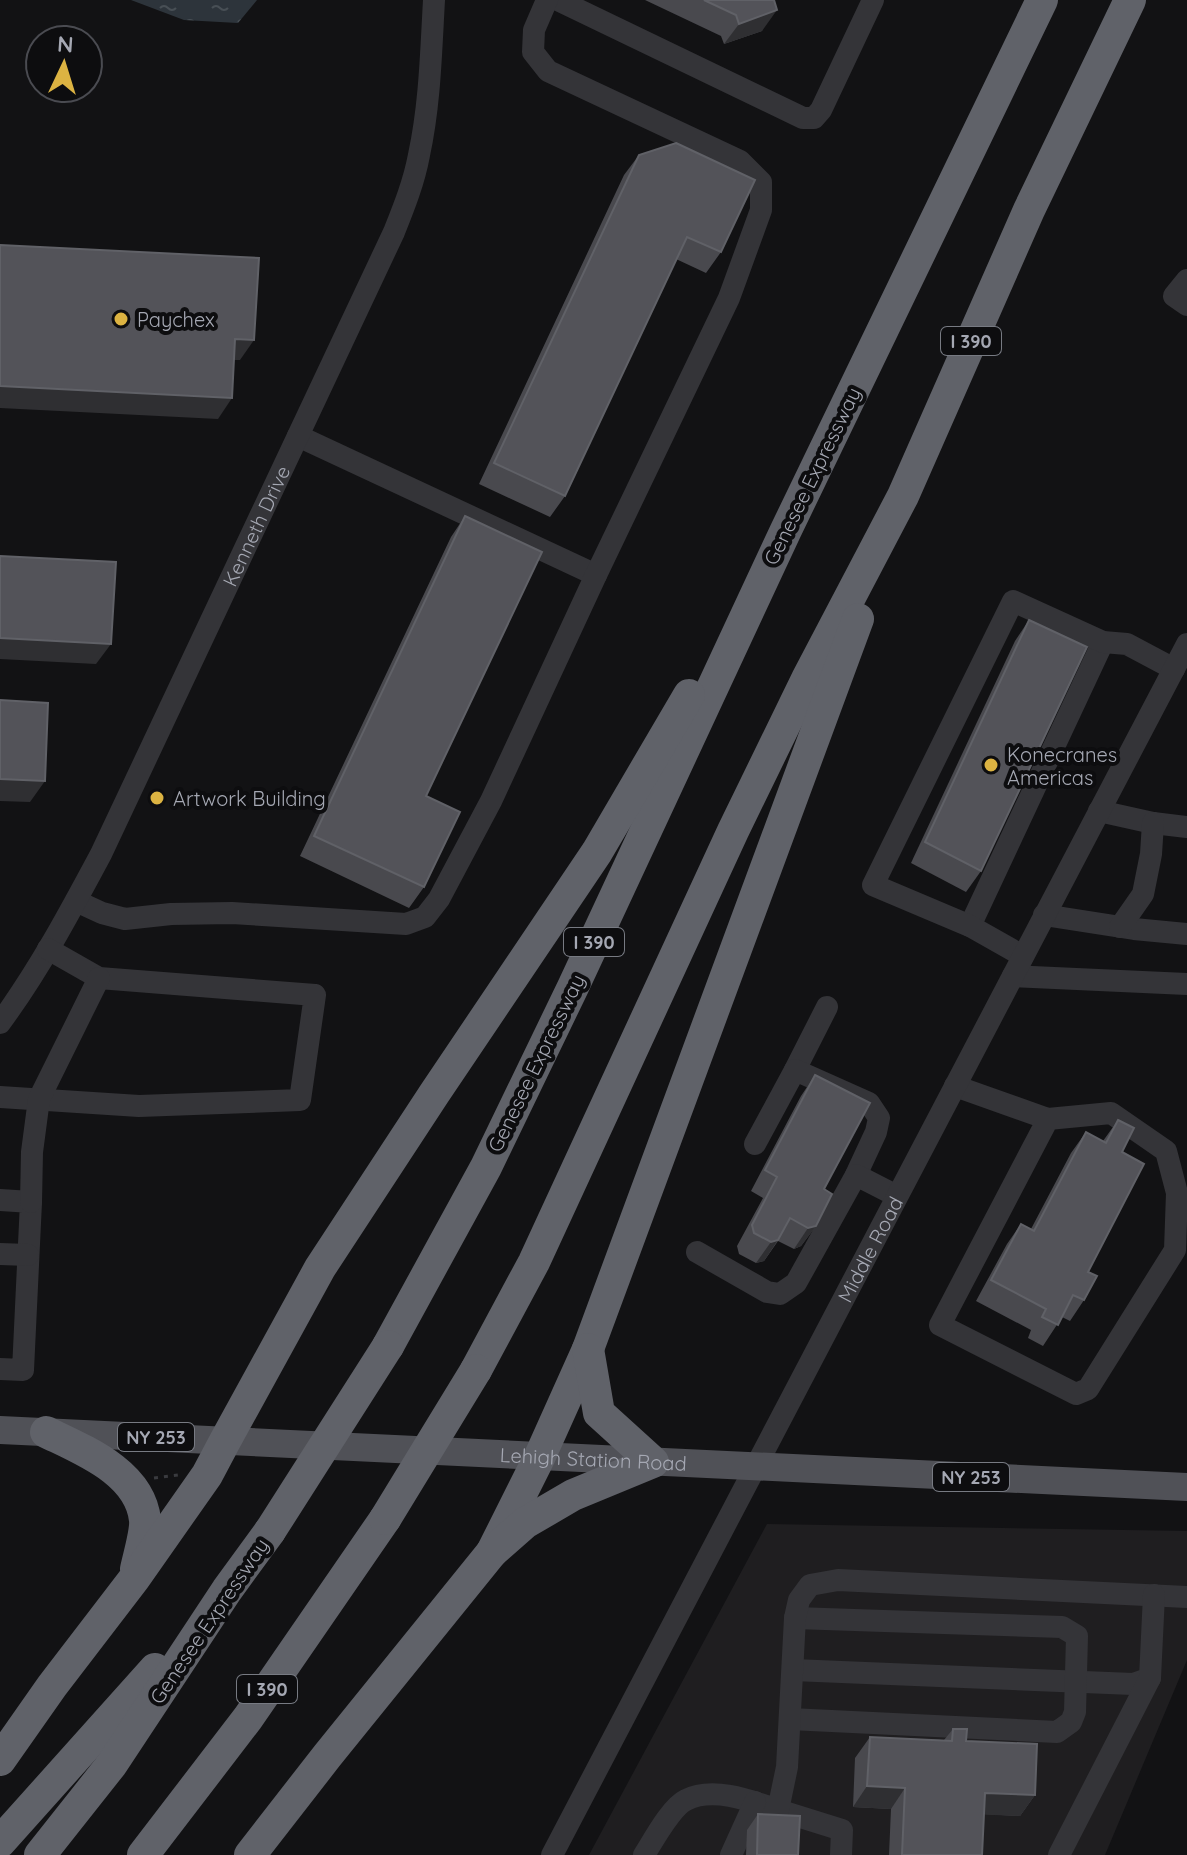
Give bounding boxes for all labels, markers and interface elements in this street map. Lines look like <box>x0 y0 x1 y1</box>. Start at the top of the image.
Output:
north arrow <box>24 24 104 104</box>
text: N <box>56 30 74 59</box>
place label: Paychex <box>137 307 215 332</box>
marker: Paychex <box>112 310 130 328</box>
road number: I 390 <box>941 327 1001 355</box>
street label: Genesee Expressway <box>758 383 866 569</box>
street label: Kenneth Drive <box>217 461 295 590</box>
place label: Konecranes Americas <box>1007 742 1117 790</box>
marker: Konecranes Americas <box>982 756 1000 774</box>
place label: Artwork Building <box>173 786 326 811</box>
marker: Artwork Building <box>148 789 166 807</box>
road number: I 390 <box>564 928 624 956</box>
street label: Genesee Expressway <box>482 970 590 1156</box>
street label: Middle Road <box>832 1192 908 1306</box>
road number: NY 253 <box>118 1423 194 1451</box>
street label: Lehigh Station Road <box>499 1442 687 1475</box>
road number: NY 253 <box>933 1463 1009 1491</box>
street label: Genesee Expressway <box>144 1533 274 1709</box>
road number: I 390 <box>237 1675 297 1703</box>

